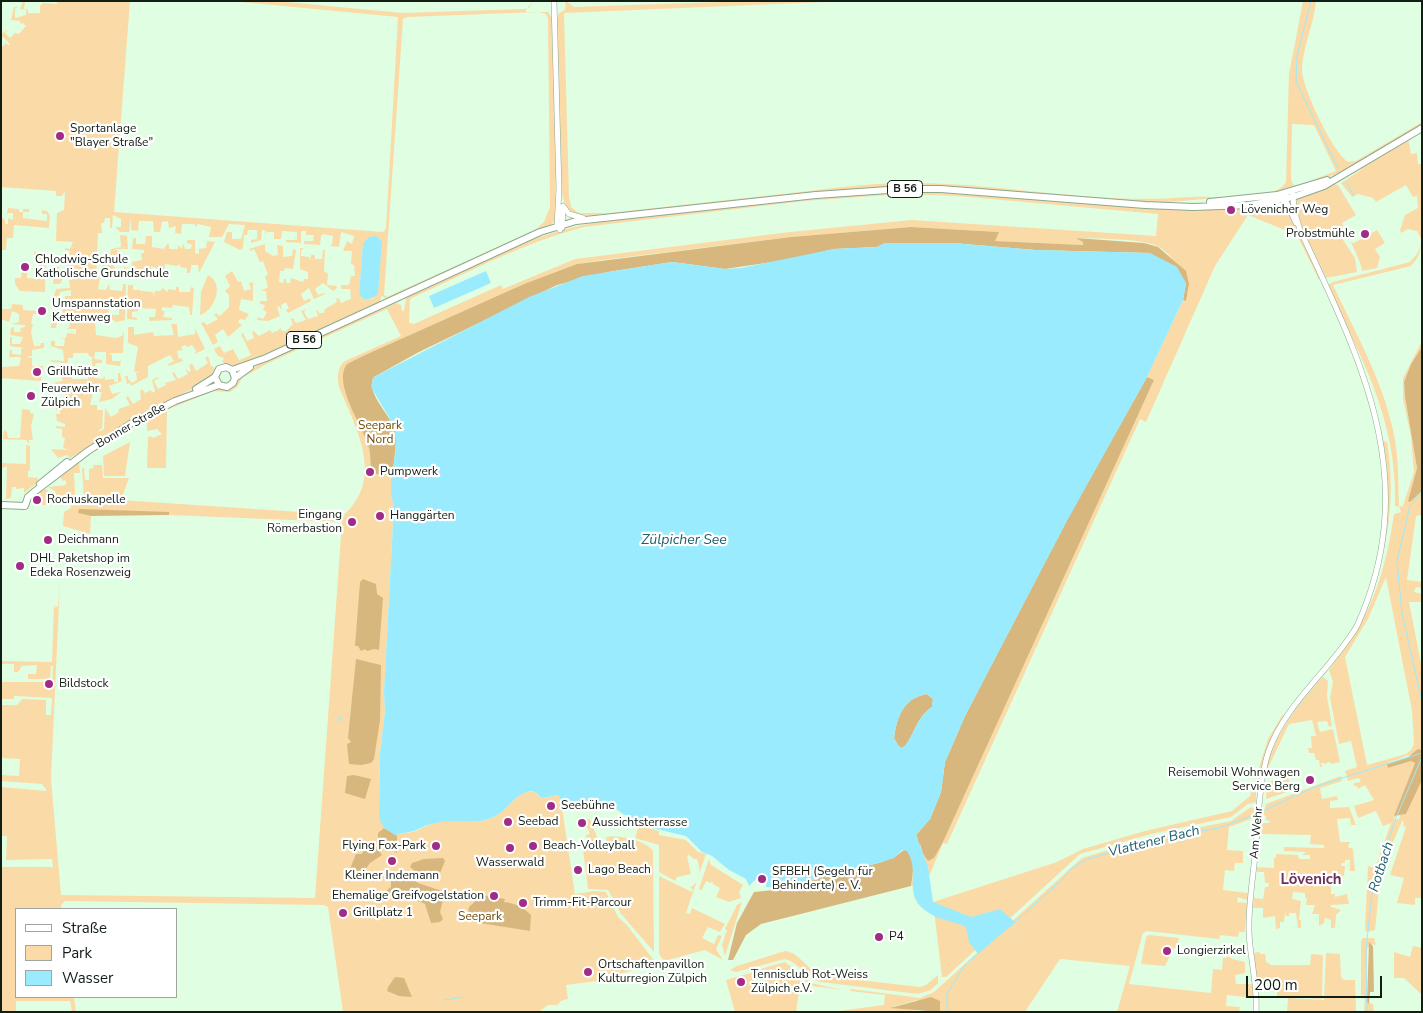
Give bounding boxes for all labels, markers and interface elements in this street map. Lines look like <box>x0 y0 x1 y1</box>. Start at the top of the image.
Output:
place label: Sportanlage "Blayer Straße" <box>70 122 153 150</box>
marker: Sportanlage "Blayer Straße" <box>54 130 66 142</box>
road number: B 56 <box>888 180 922 198</box>
place label: Lövenicher Weg <box>1241 203 1328 217</box>
marker: Lövenicher Weg <box>1225 204 1237 216</box>
place label: Probstmühle <box>1286 227 1355 241</box>
marker: Probstmühle <box>1359 228 1371 240</box>
place label: Chlodwig-Schule Katholische Grundschule <box>35 253 169 281</box>
marker: Chlodwig-Schule Katholische Grundschule <box>19 261 31 273</box>
place label: Umspannstation Kettenweg <box>52 297 141 325</box>
marker: Umspannstation Kettenweg <box>36 305 48 317</box>
road number: B 56 <box>286 332 322 348</box>
place label: Grillhütte <box>47 365 98 379</box>
marker: Grillhütte <box>31 366 43 378</box>
place label: Feuerwehr Zülpich <box>41 382 99 410</box>
marker: Feuerwehr Zülpich <box>25 390 37 402</box>
street label: Bonner Straße <box>94 400 168 452</box>
park label: Seepark Nord <box>358 419 402 447</box>
place label: Pumpwerk <box>380 465 438 479</box>
marker: Pumpwerk <box>364 466 376 478</box>
place label: Rochuskapelle <box>47 493 126 507</box>
marker: Rochuskapelle <box>31 494 43 506</box>
place label: Eingang Römerbastion <box>267 508 342 536</box>
place label: Hanggärten <box>390 509 455 523</box>
marker: Hanggärten <box>374 510 386 522</box>
marker: Eingang Römerbastion <box>346 516 358 528</box>
place label: Deichmann <box>58 533 119 547</box>
water label: Zülpicher See <box>641 533 727 549</box>
marker: Deichmann <box>42 534 54 546</box>
place label: DHL Paketshop im Edeka Rosenzweig <box>30 552 131 580</box>
marker: DHL Paketshop im Edeka Rosenzweig <box>14 560 26 572</box>
place label: Bildstock <box>59 677 108 691</box>
marker: Bildstock <box>43 678 55 690</box>
place label: Reisemobil Wohnwagen Service Berg <box>1168 766 1300 794</box>
marker: Reisemobil Wohnwagen Service Berg <box>1304 774 1316 786</box>
place label: Seebühne <box>561 799 615 813</box>
marker: Seebühne <box>545 800 557 812</box>
street label: Am Wehr <box>1248 806 1266 860</box>
place label: Seebad <box>518 815 558 829</box>
marker: Seebad <box>502 816 514 828</box>
place label: Aussichtsterrasse <box>592 816 687 830</box>
marker: Aussichtsterrasse <box>576 817 588 829</box>
water label: Vlattener Bach <box>1107 823 1201 861</box>
place label: Flying Fox-Park <box>342 839 426 853</box>
place label: Beach-Volleyball <box>543 839 635 853</box>
marker: Flying Fox-Park <box>430 840 442 852</box>
marker: Beach-Volleyball <box>527 840 539 852</box>
water label: Rotbach <box>1366 840 1398 894</box>
marker: Wasserwald <box>504 842 516 854</box>
marker: Kleiner Indemann <box>386 855 398 867</box>
place label: Wasserwald <box>476 856 544 870</box>
place label: Lago Beach <box>588 863 651 877</box>
marker: Lago Beach <box>572 864 584 876</box>
place label: SFBEH (Segeln für Behinderte) e. V. <box>772 865 873 893</box>
place label: Kleiner Indemann <box>345 869 439 883</box>
district label: Lövenich <box>1280 871 1342 889</box>
marker: SFBEH (Segeln für Behinderte) e. V. <box>756 873 768 885</box>
place label: Ehemalige Greifvogelstation <box>332 889 484 903</box>
marker: Ehemalige Greifvogelstation <box>488 890 500 902</box>
place label: Trimm-Fit-Parcour <box>533 896 632 910</box>
marker: Trimm-Fit-Parcour <box>517 897 529 909</box>
place label: Grillplatz 1 <box>353 906 413 920</box>
marker: Grillplatz 1 <box>337 907 349 919</box>
legend <box>15 908 178 998</box>
park label: Seepark <box>458 910 502 924</box>
text: Straße <box>62 918 107 938</box>
place label: P4 <box>889 930 904 944</box>
marker: P4 <box>873 931 885 943</box>
text: Park <box>62 943 92 963</box>
place label: Longierzirkel <box>1177 944 1246 958</box>
marker: Longierzirkel <box>1161 945 1173 957</box>
place label: Ortschaftenpavillon Kulturregion Zülpich <box>598 958 707 986</box>
marker: Ortschaftenpavillon Kulturregion Zülpich <box>582 966 594 978</box>
scale bar <box>1248 966 1384 998</box>
text: Wasser <box>62 968 113 988</box>
place label: Tennisclub Rot-Weiss Zülpich e.V. <box>751 968 868 996</box>
text: 200 m <box>1254 975 1298 995</box>
marker: Tennisclub Rot-Weiss Zülpich e.V. <box>735 976 747 988</box>

